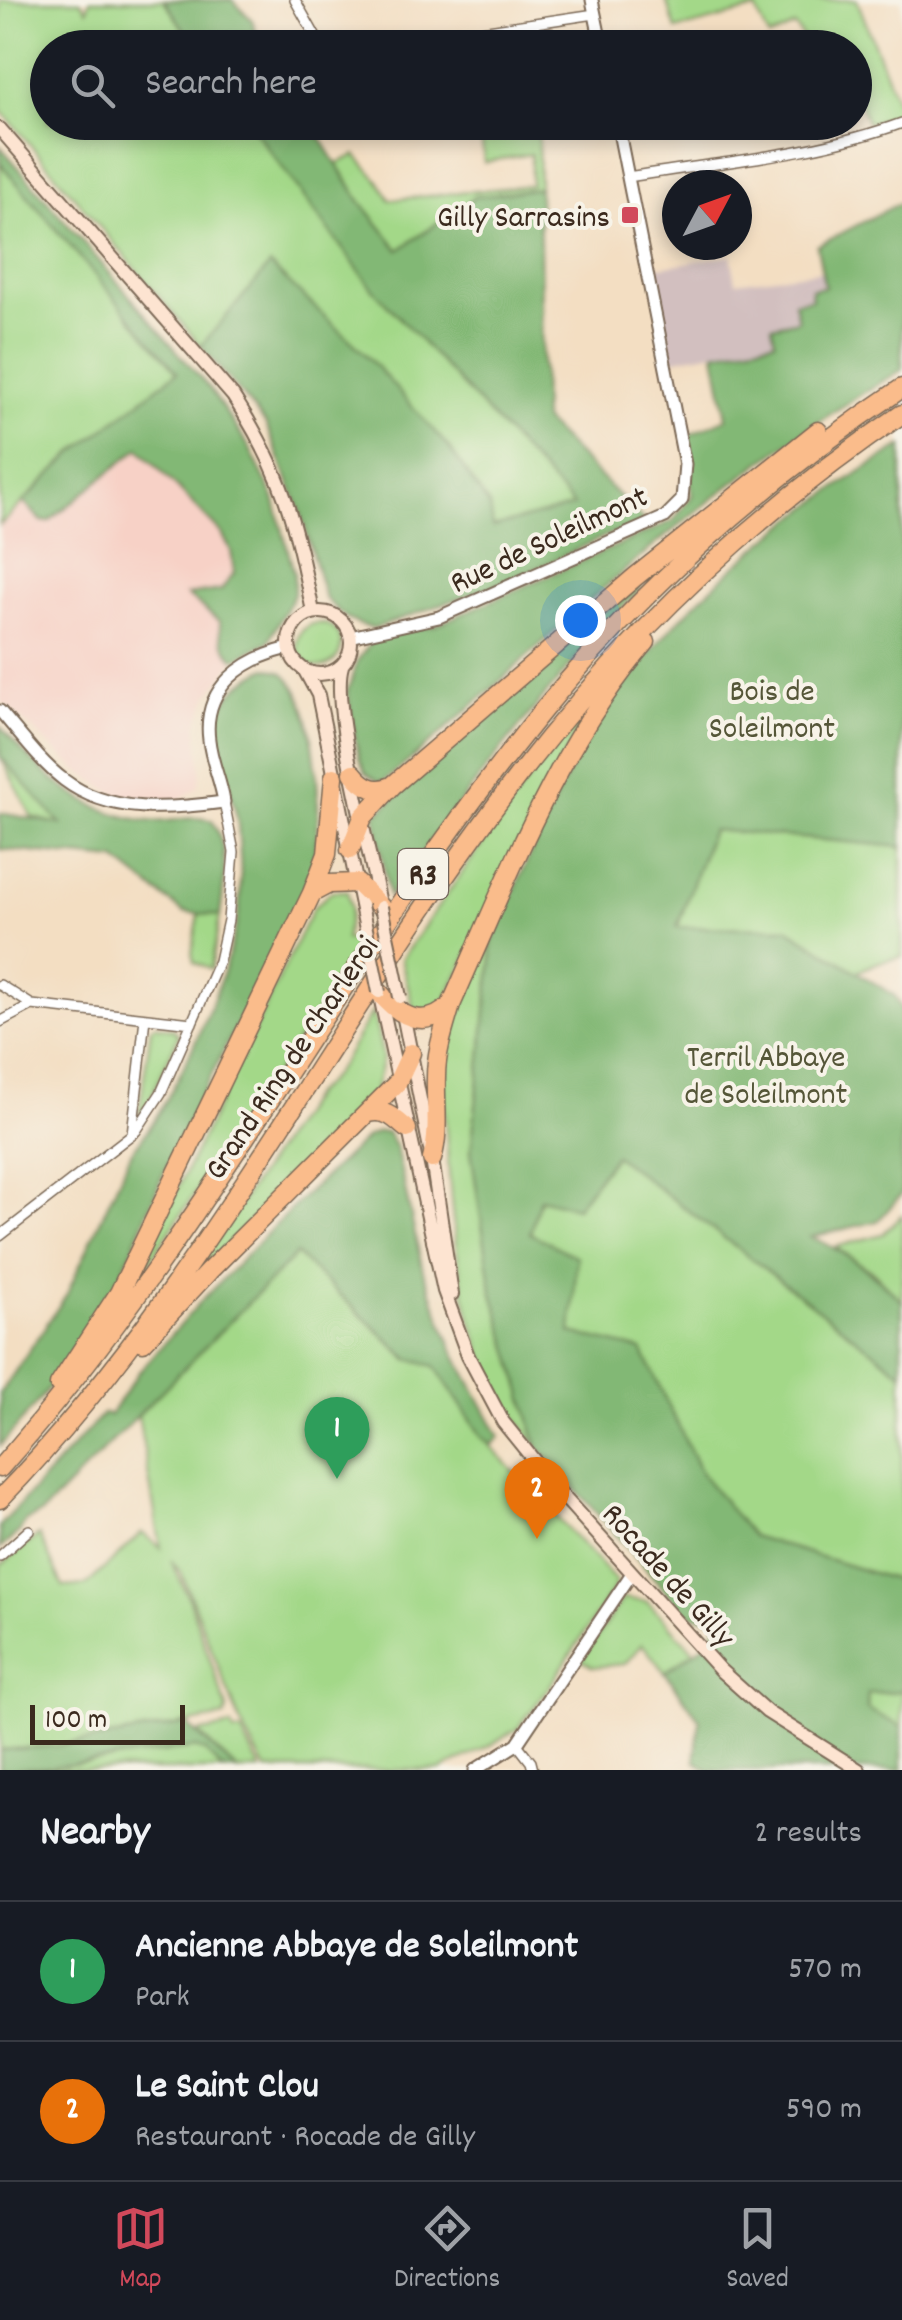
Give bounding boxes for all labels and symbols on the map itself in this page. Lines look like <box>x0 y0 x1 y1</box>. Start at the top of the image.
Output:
north arrow <box>662 170 752 260</box>
place label: Gilly Sarrasins <box>437 197 610 243</box>
marker: Gilly Sarrasins <box>619 204 641 226</box>
street label: Rue de Soleilmont <box>444 476 657 609</box>
your location <box>555 595 606 646</box>
park label: Bois de Soleilmont <box>709 671 835 754</box>
road number: R3 <box>398 849 448 899</box>
street label: Grand Ring de Charleroi <box>195 929 393 1191</box>
park label: Terril Abbaye de Soleilmont <box>685 1037 848 1120</box>
pin: 1 <box>304 1396 370 1479</box>
pin: 2 <box>504 1456 570 1539</box>
street label: Rocade de Gilly <box>589 1495 745 1661</box>
scale bar <box>30 1700 185 1744</box>

